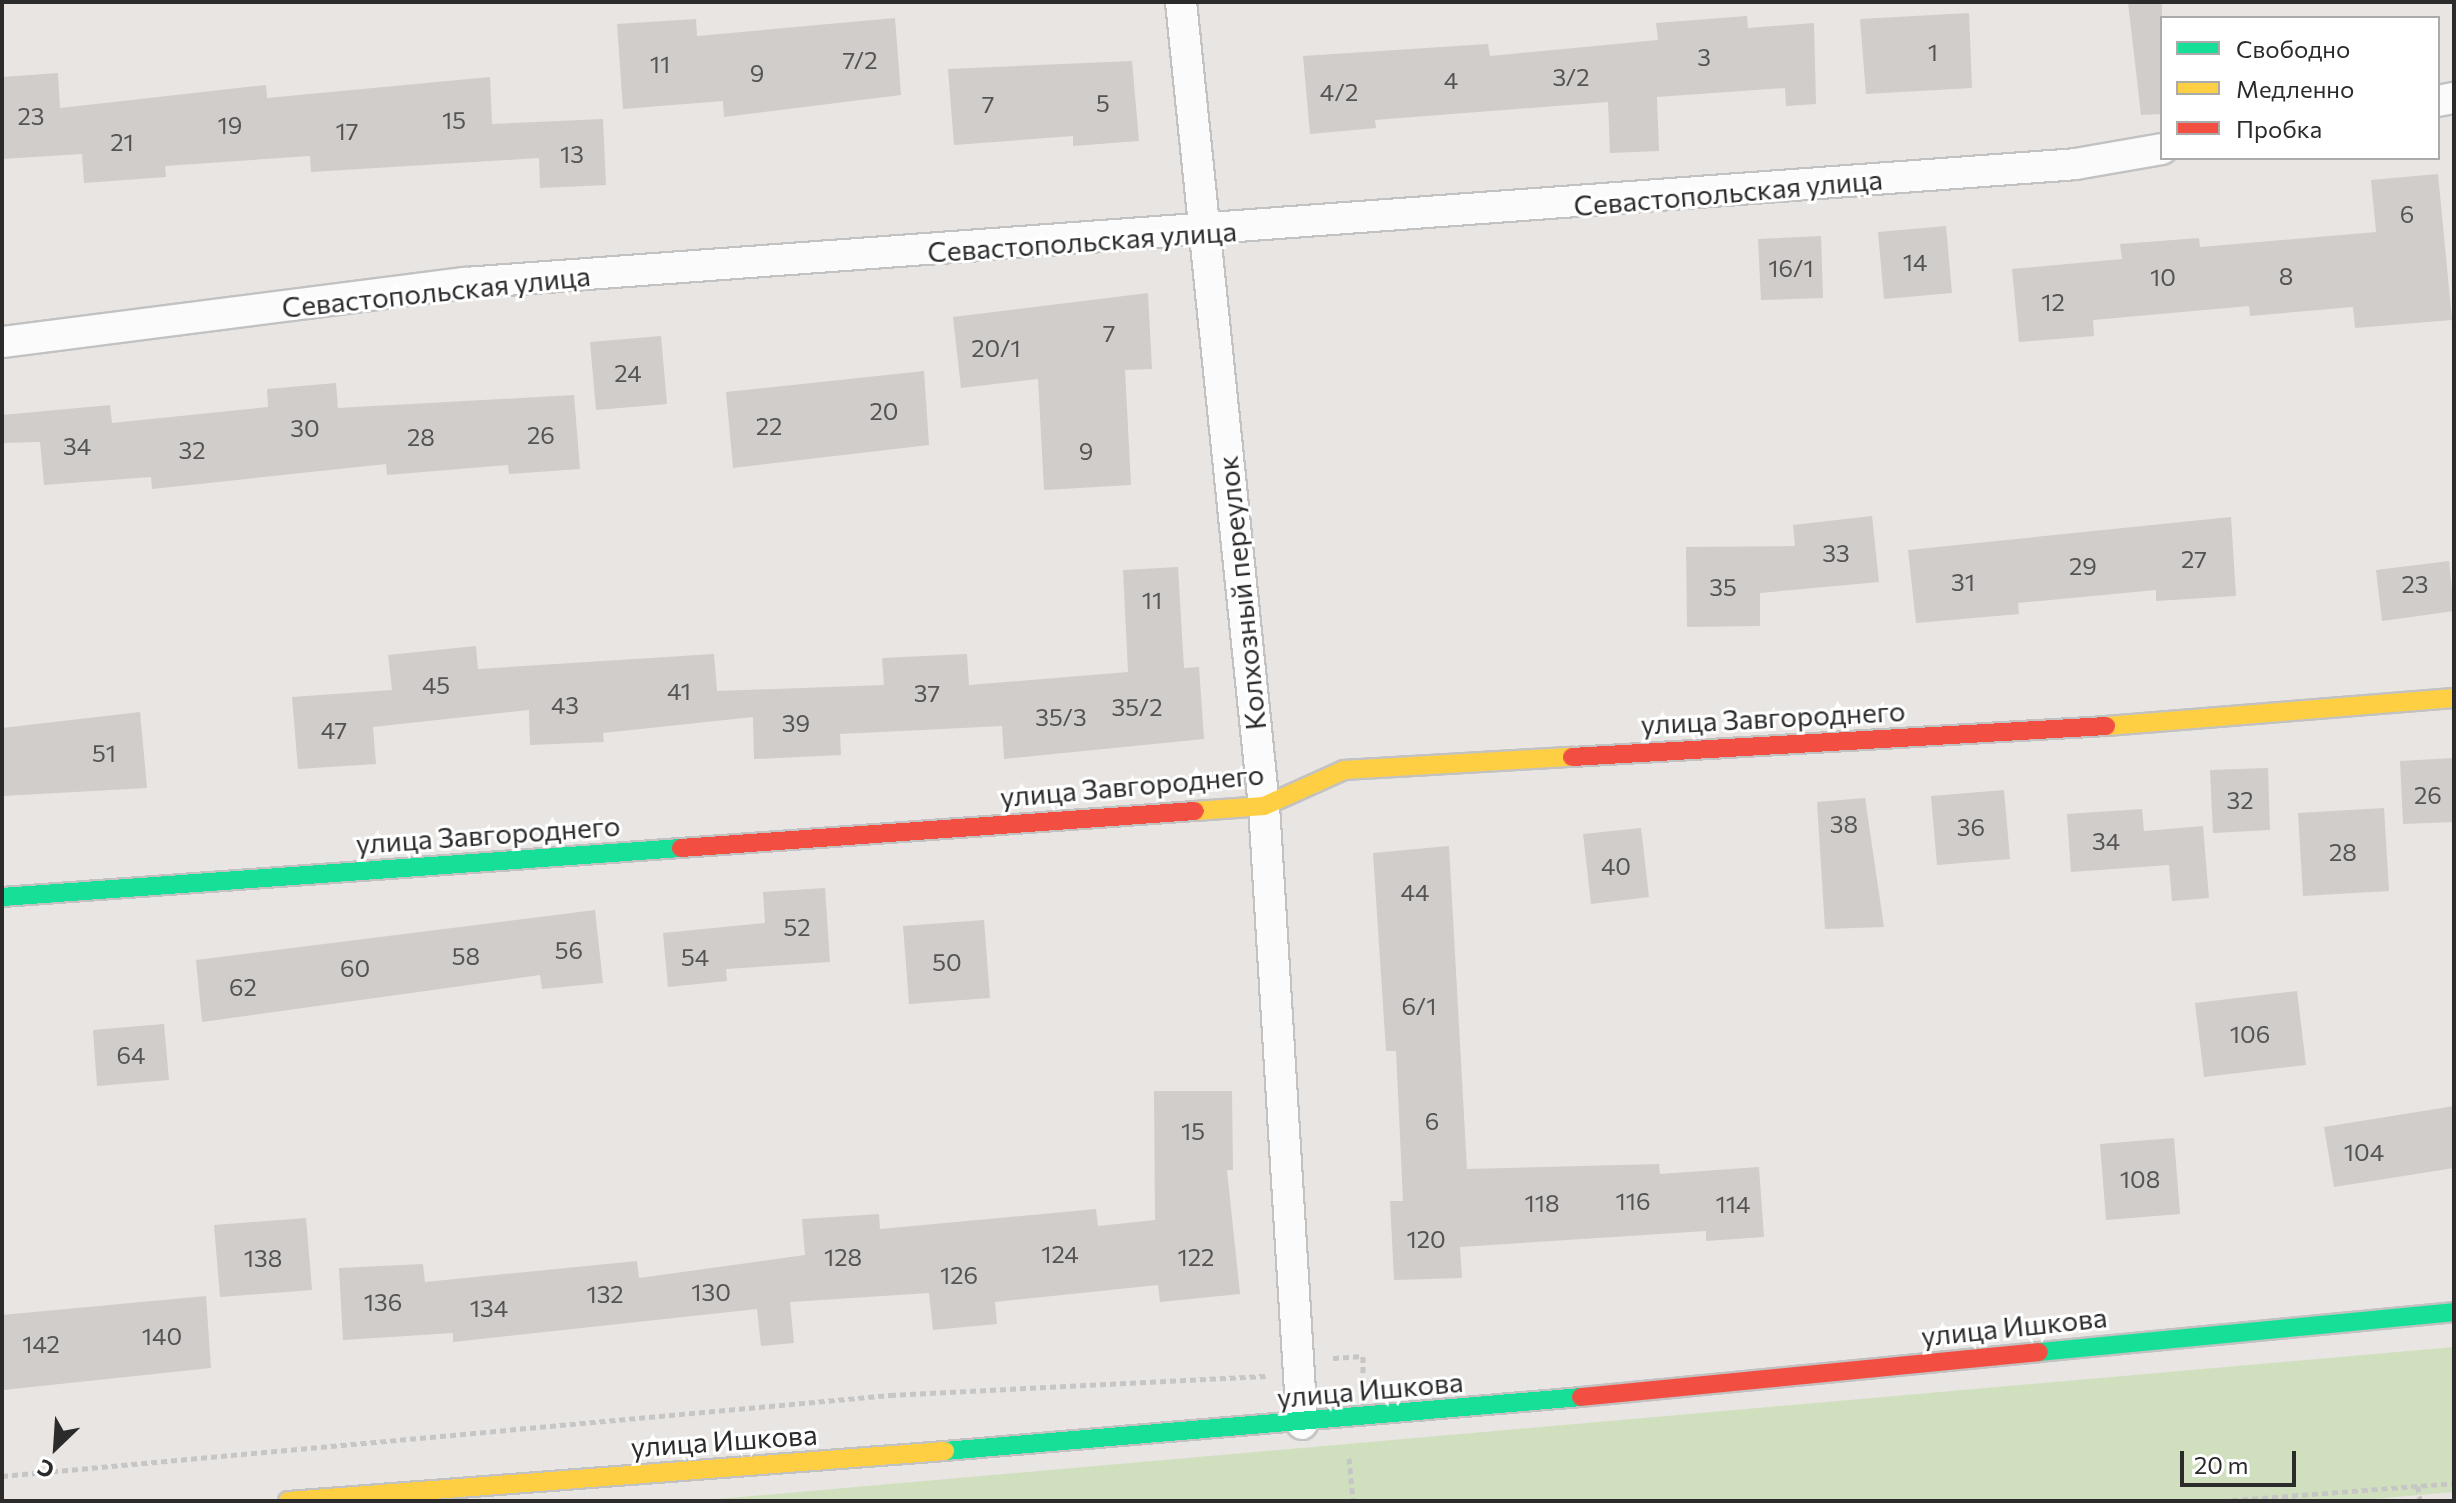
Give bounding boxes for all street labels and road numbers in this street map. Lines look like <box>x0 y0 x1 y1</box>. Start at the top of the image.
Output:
street label: Севастопольская улица <box>1572 162 1884 222</box>
street label: Севастопольская улица <box>926 213 1238 269</box>
street label: Севастопольская улица <box>280 258 592 324</box>
street label: Колхозный переулок <box>1210 454 1272 732</box>
street label: улица Завгороднего <box>1640 693 1906 741</box>
street label: улица Завгороднего <box>999 757 1265 813</box>
street label: улица Завгороднего <box>355 808 621 860</box>
street label: улица Ишкова <box>1919 1300 2109 1352</box>
street label: улица Ишкова <box>1276 1364 1464 1414</box>
street label: улица Ишкова <box>630 1417 818 1463</box>

